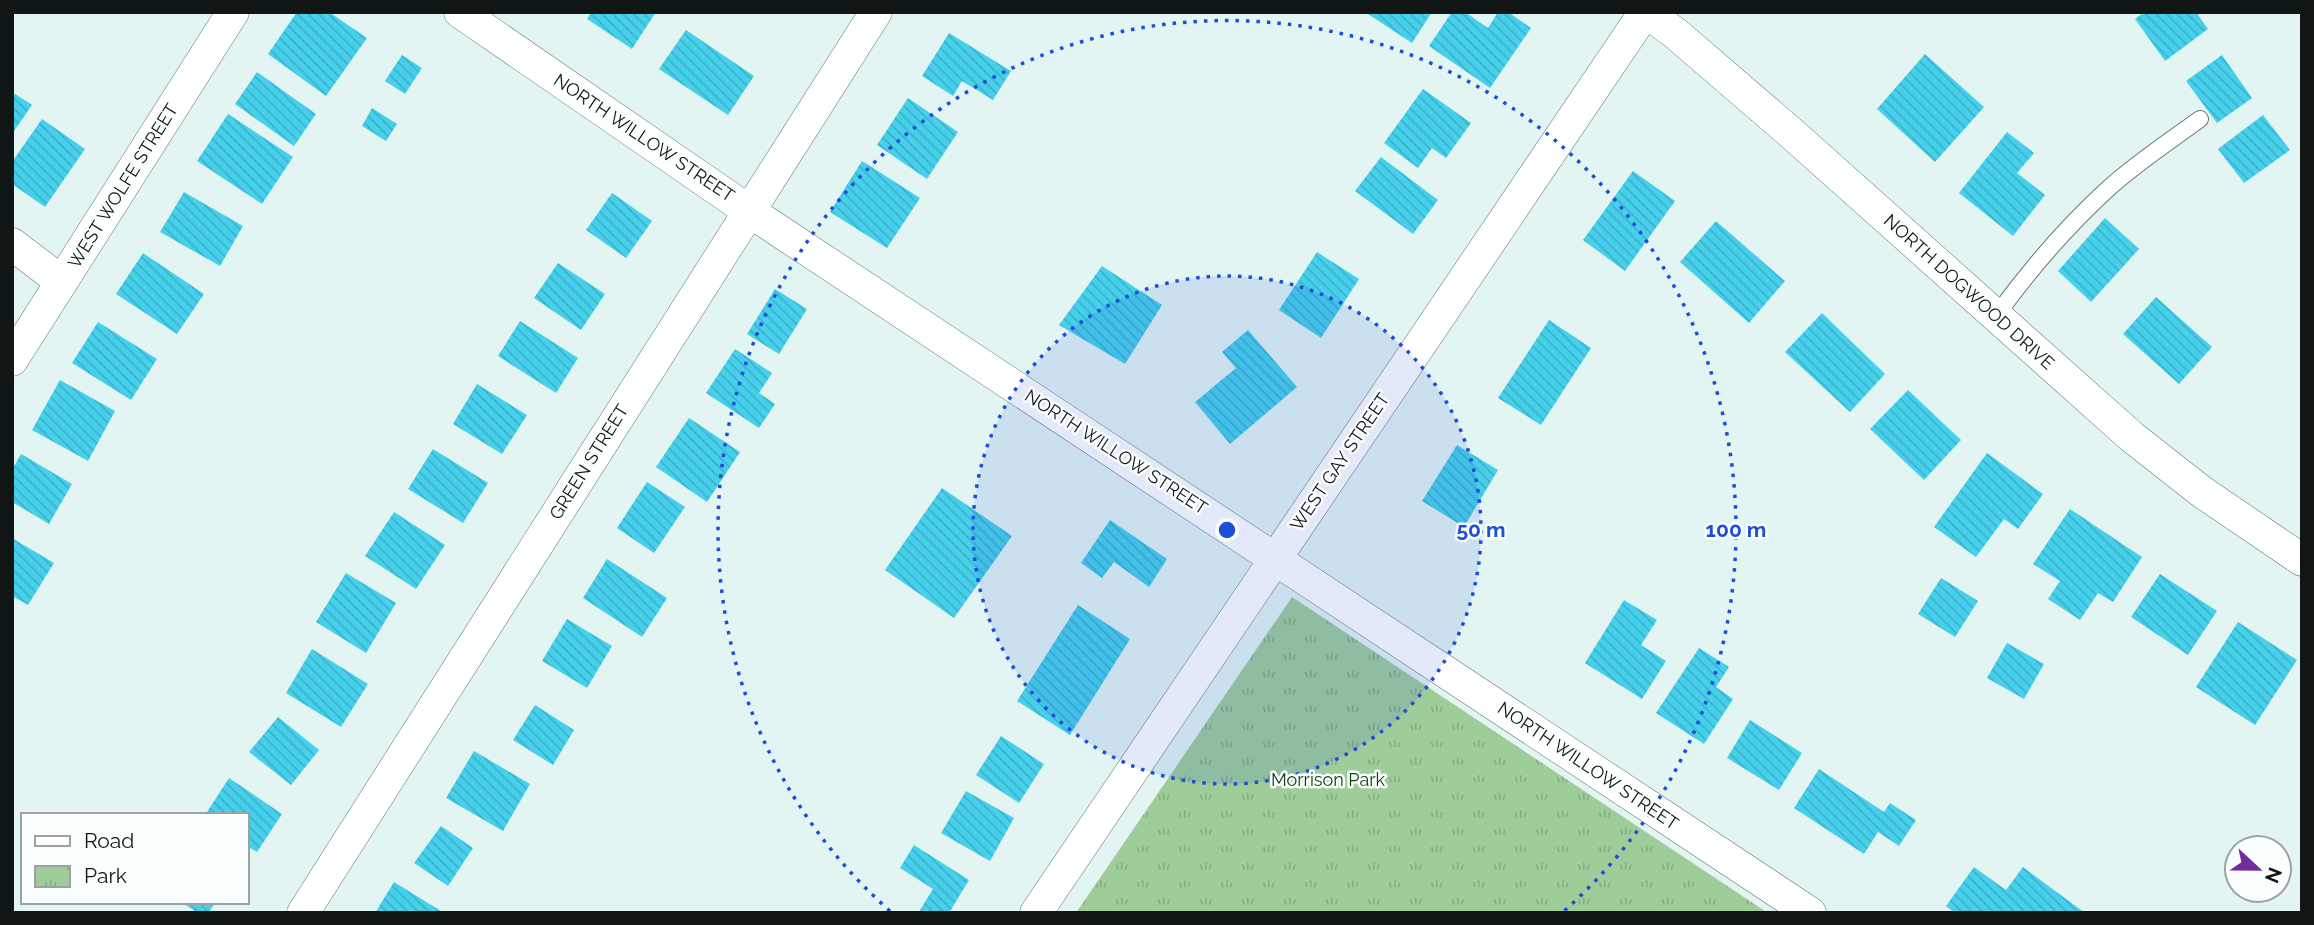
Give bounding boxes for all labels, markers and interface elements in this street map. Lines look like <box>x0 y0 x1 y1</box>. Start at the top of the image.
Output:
street label: NORTH WILLOW STREET <box>550 69 739 206</box>
street label: WEST WOLFE STREET <box>63 100 182 272</box>
street label: NORTH DOGWOOD DRIVE <box>1880 210 2059 374</box>
street label: NORTH WILLOW STREET <box>1021 385 1211 519</box>
street label: WEST GAY STREET <box>1286 389 1393 535</box>
street label: GREEN STREET <box>545 400 632 523</box>
text: 50 m <box>1456 517 1506 542</box>
text: 100 m <box>1706 517 1766 542</box>
centre of rings <box>1215 518 1239 542</box>
street label: NORTH WILLOW STREET <box>1494 697 1683 834</box>
park label: Morrison Park <box>1271 769 1386 790</box>
legend <box>21 813 248 904</box>
text: Road <box>84 828 134 853</box>
north arrow <box>2223 834 2293 904</box>
text: Park <box>84 863 127 888</box>
text: N <box>2261 865 2287 886</box>

